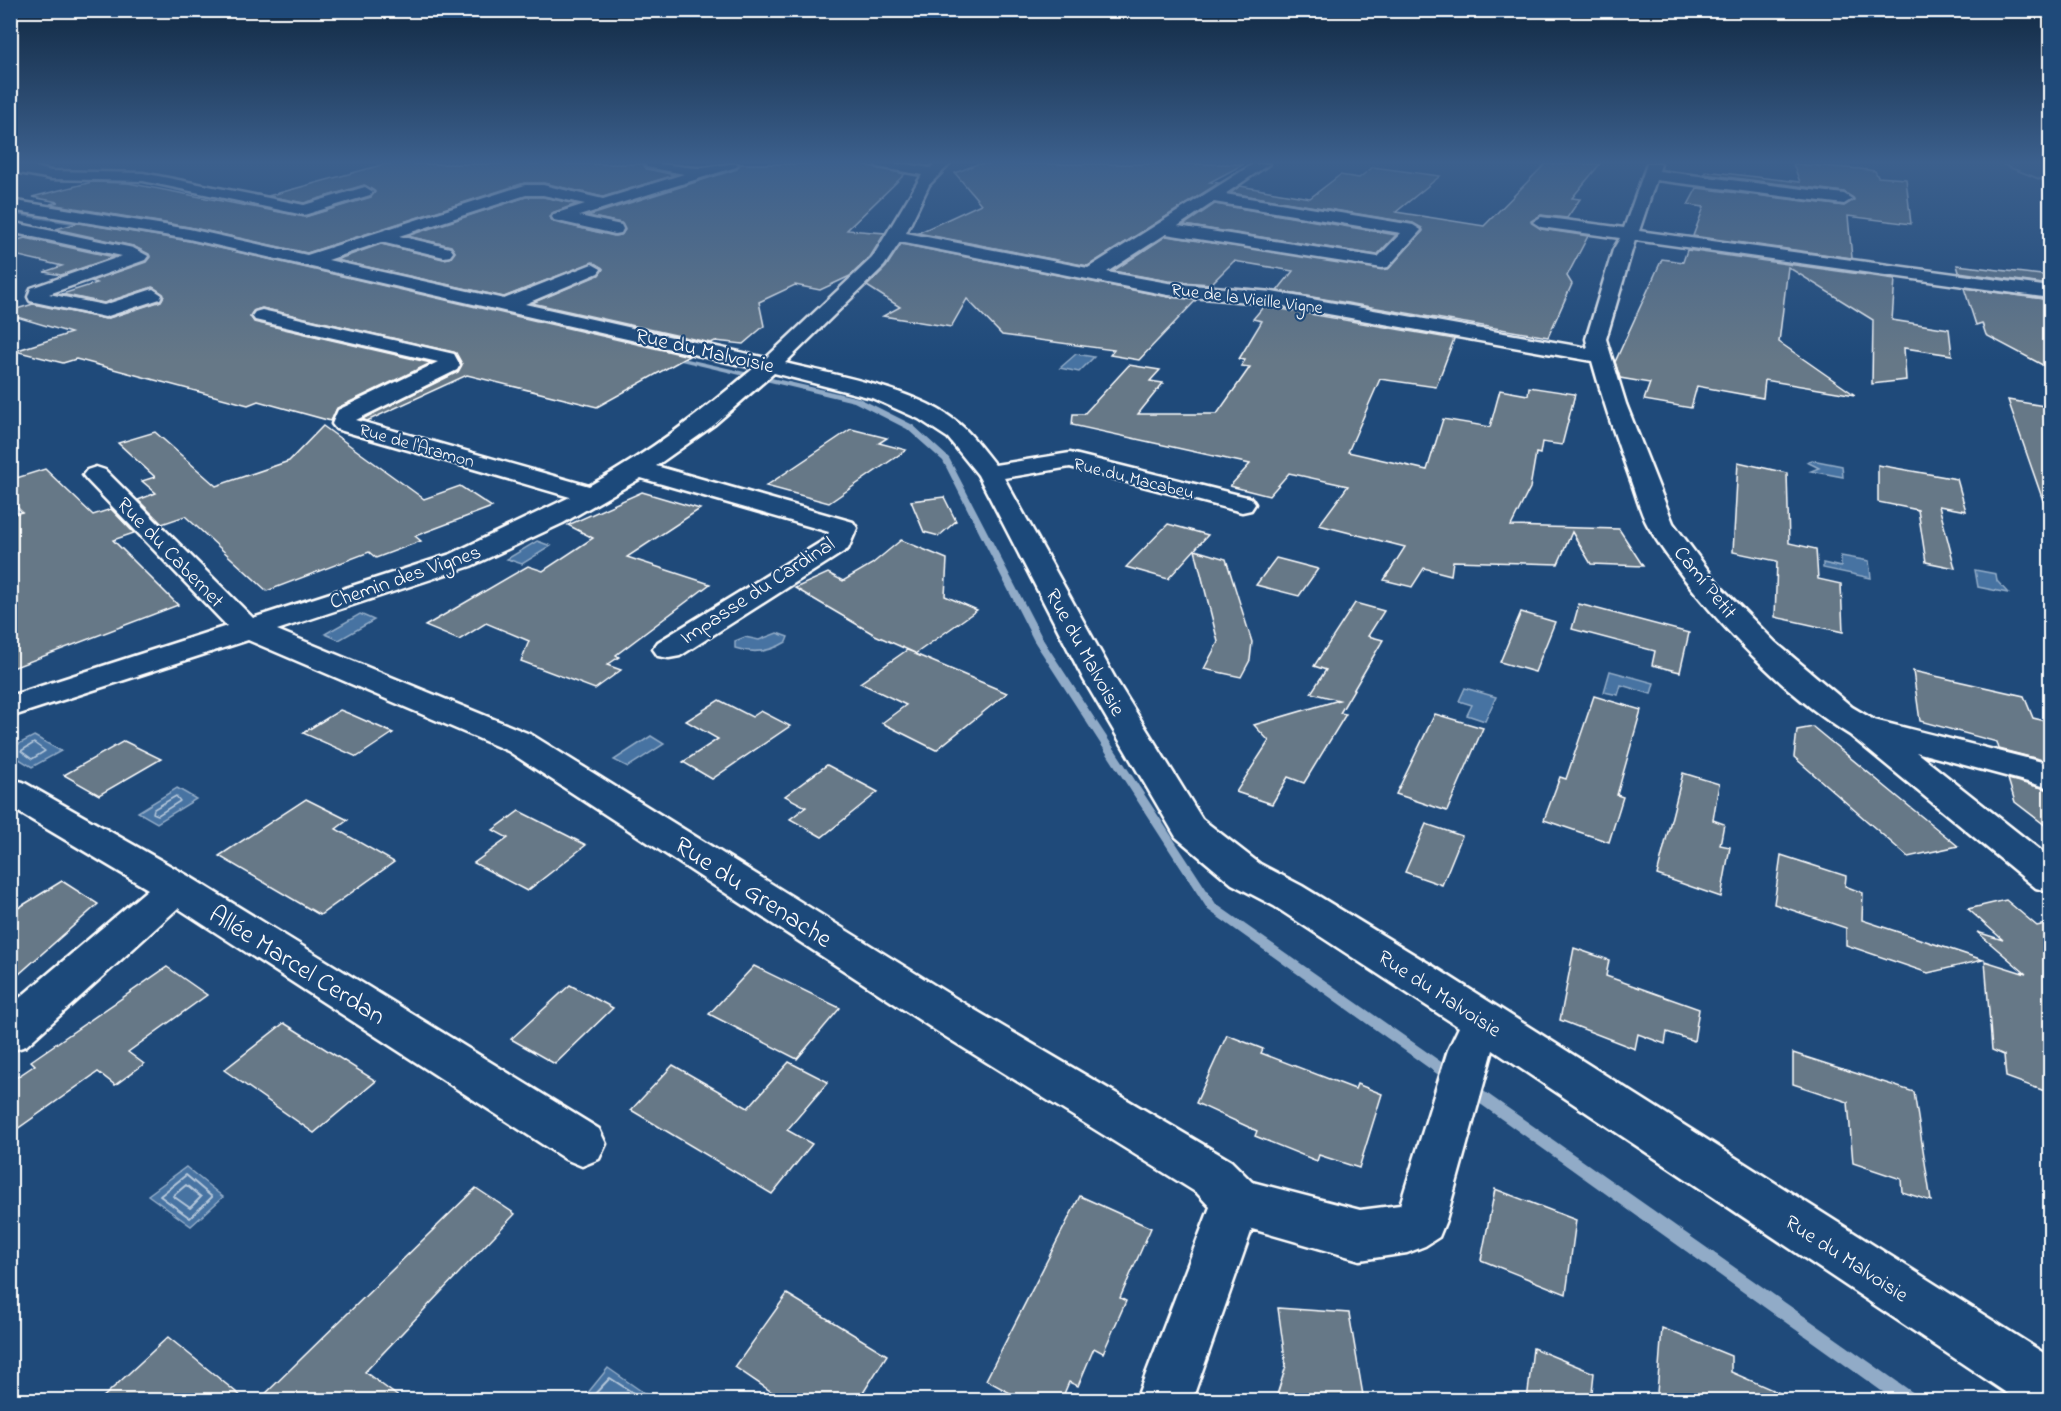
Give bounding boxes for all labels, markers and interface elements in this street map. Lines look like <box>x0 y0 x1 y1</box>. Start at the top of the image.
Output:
street label: Rue de la Vieille Vigne <box>1169 278 1325 323</box>
street label: Rue du Malvoisie <box>632 321 777 383</box>
street label: Rue de l'Aramon <box>356 418 477 476</box>
street label: Rue du Macabeu <box>1070 452 1197 508</box>
street label: Rue du Cabernet <box>109 491 230 616</box>
street label: Impasse du Cardinal <box>675 530 841 653</box>
street label: Chemin des Vignes <box>326 538 486 620</box>
street label: Camí Petit <box>1666 540 1743 626</box>
street label: Rue du Malvoisie <box>1037 584 1132 723</box>
street label: Rue du Grenache <box>666 828 839 959</box>
street label: Allée Marcel Cerdan <box>201 897 392 1036</box>
street label: Rue du Malvoisie <box>1371 944 1507 1046</box>
street label: Rue du Malvoisie <box>1778 1209 1914 1311</box>

